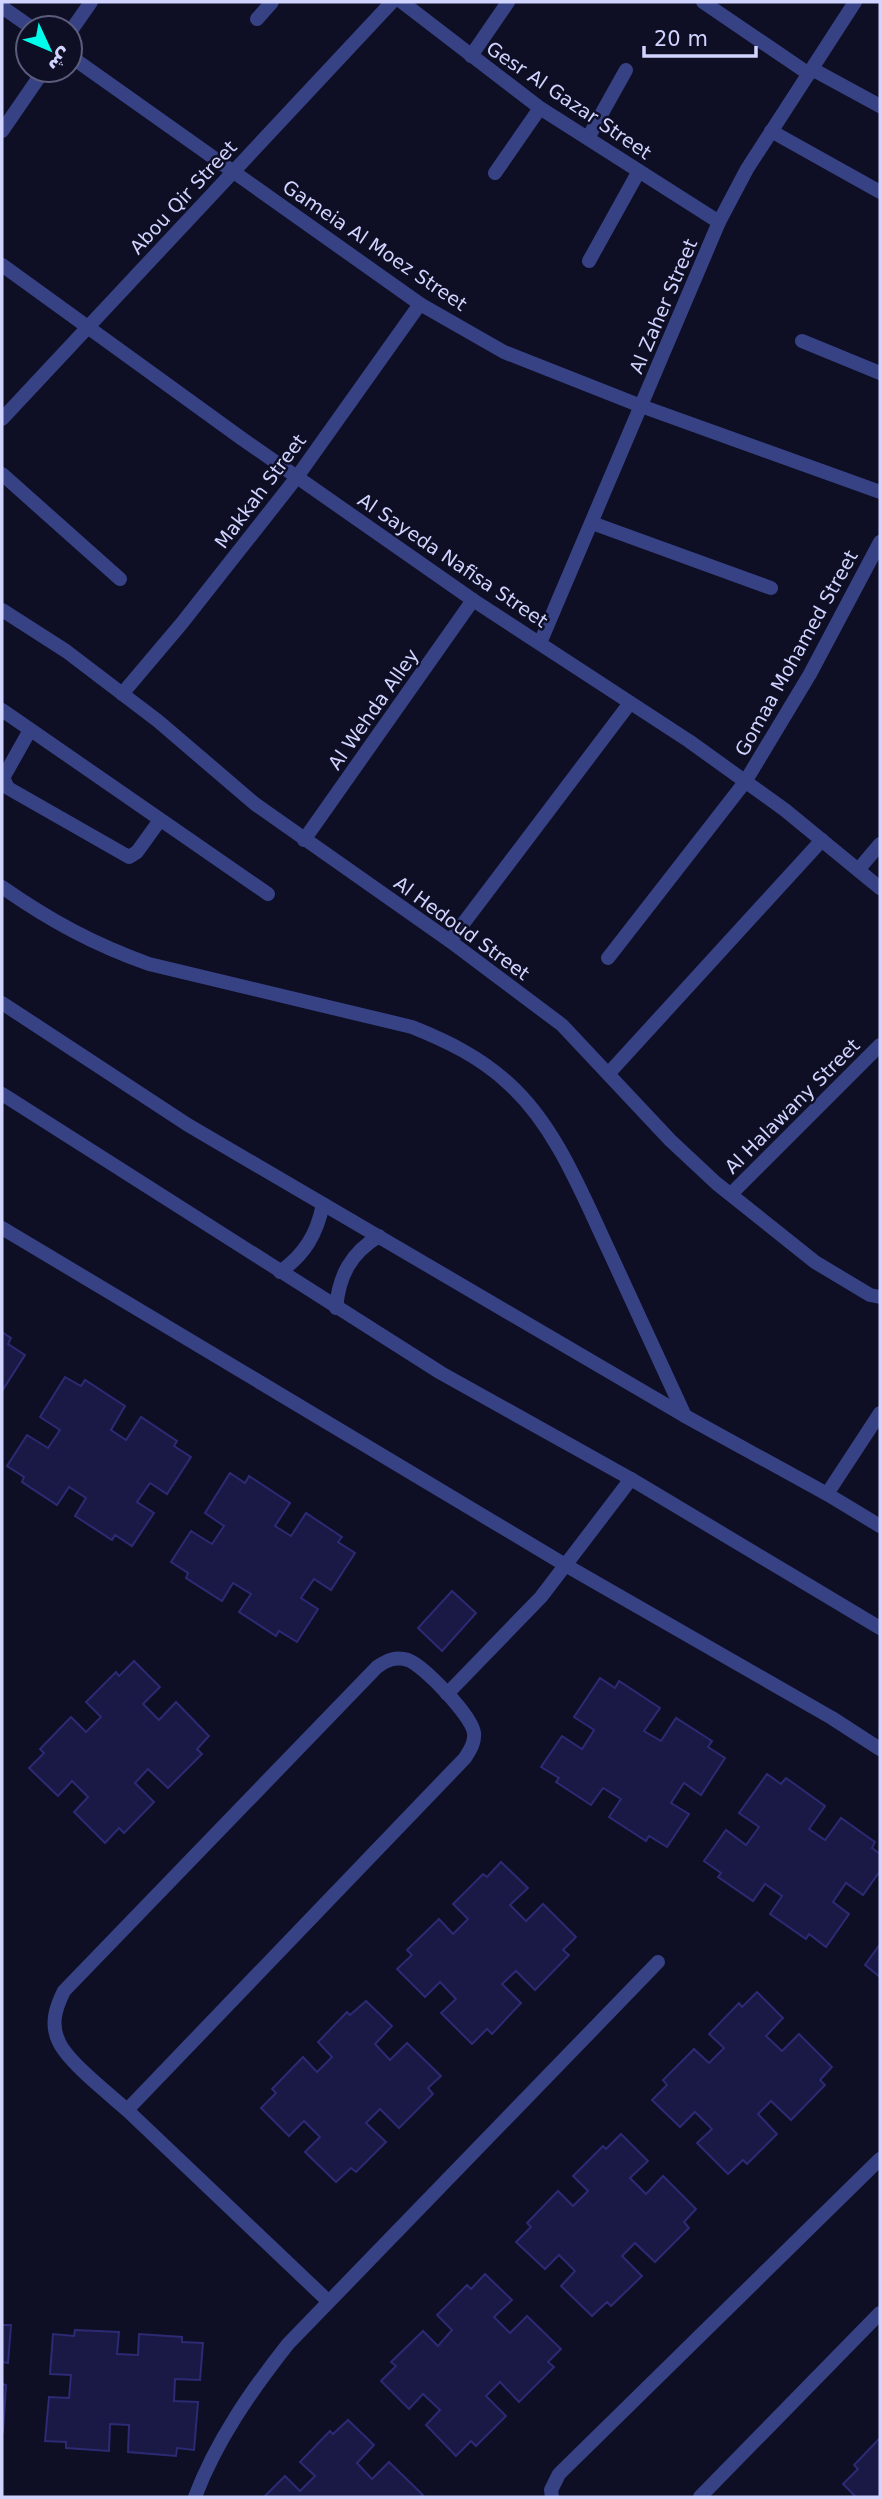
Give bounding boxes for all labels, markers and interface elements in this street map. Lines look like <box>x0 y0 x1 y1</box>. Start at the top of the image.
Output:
north arrow <box>14 14 84 84</box>
scale bar <box>644 14 756 58</box>
text: 20 m <box>654 27 708 51</box>
street label: Gesr Al Gazar Street <box>482 37 656 163</box>
text: ش <box>43 43 78 78</box>
street label: Abou Qir Street <box>125 136 241 258</box>
street label: Gameia Al Moez Street <box>279 175 471 315</box>
street label: Al Zaher Street <box>625 235 701 377</box>
street label: Makkah Street <box>210 430 310 552</box>
street label: Al Sayeda Nafisa Street <box>354 488 552 632</box>
street label: Gomaa Mohamed Street <box>730 546 862 760</box>
street label: Al Wehda Alley <box>323 645 423 773</box>
street label: Al Hedoud Street <box>390 872 534 984</box>
street label: Al Halawany Street <box>720 1034 864 1178</box>

